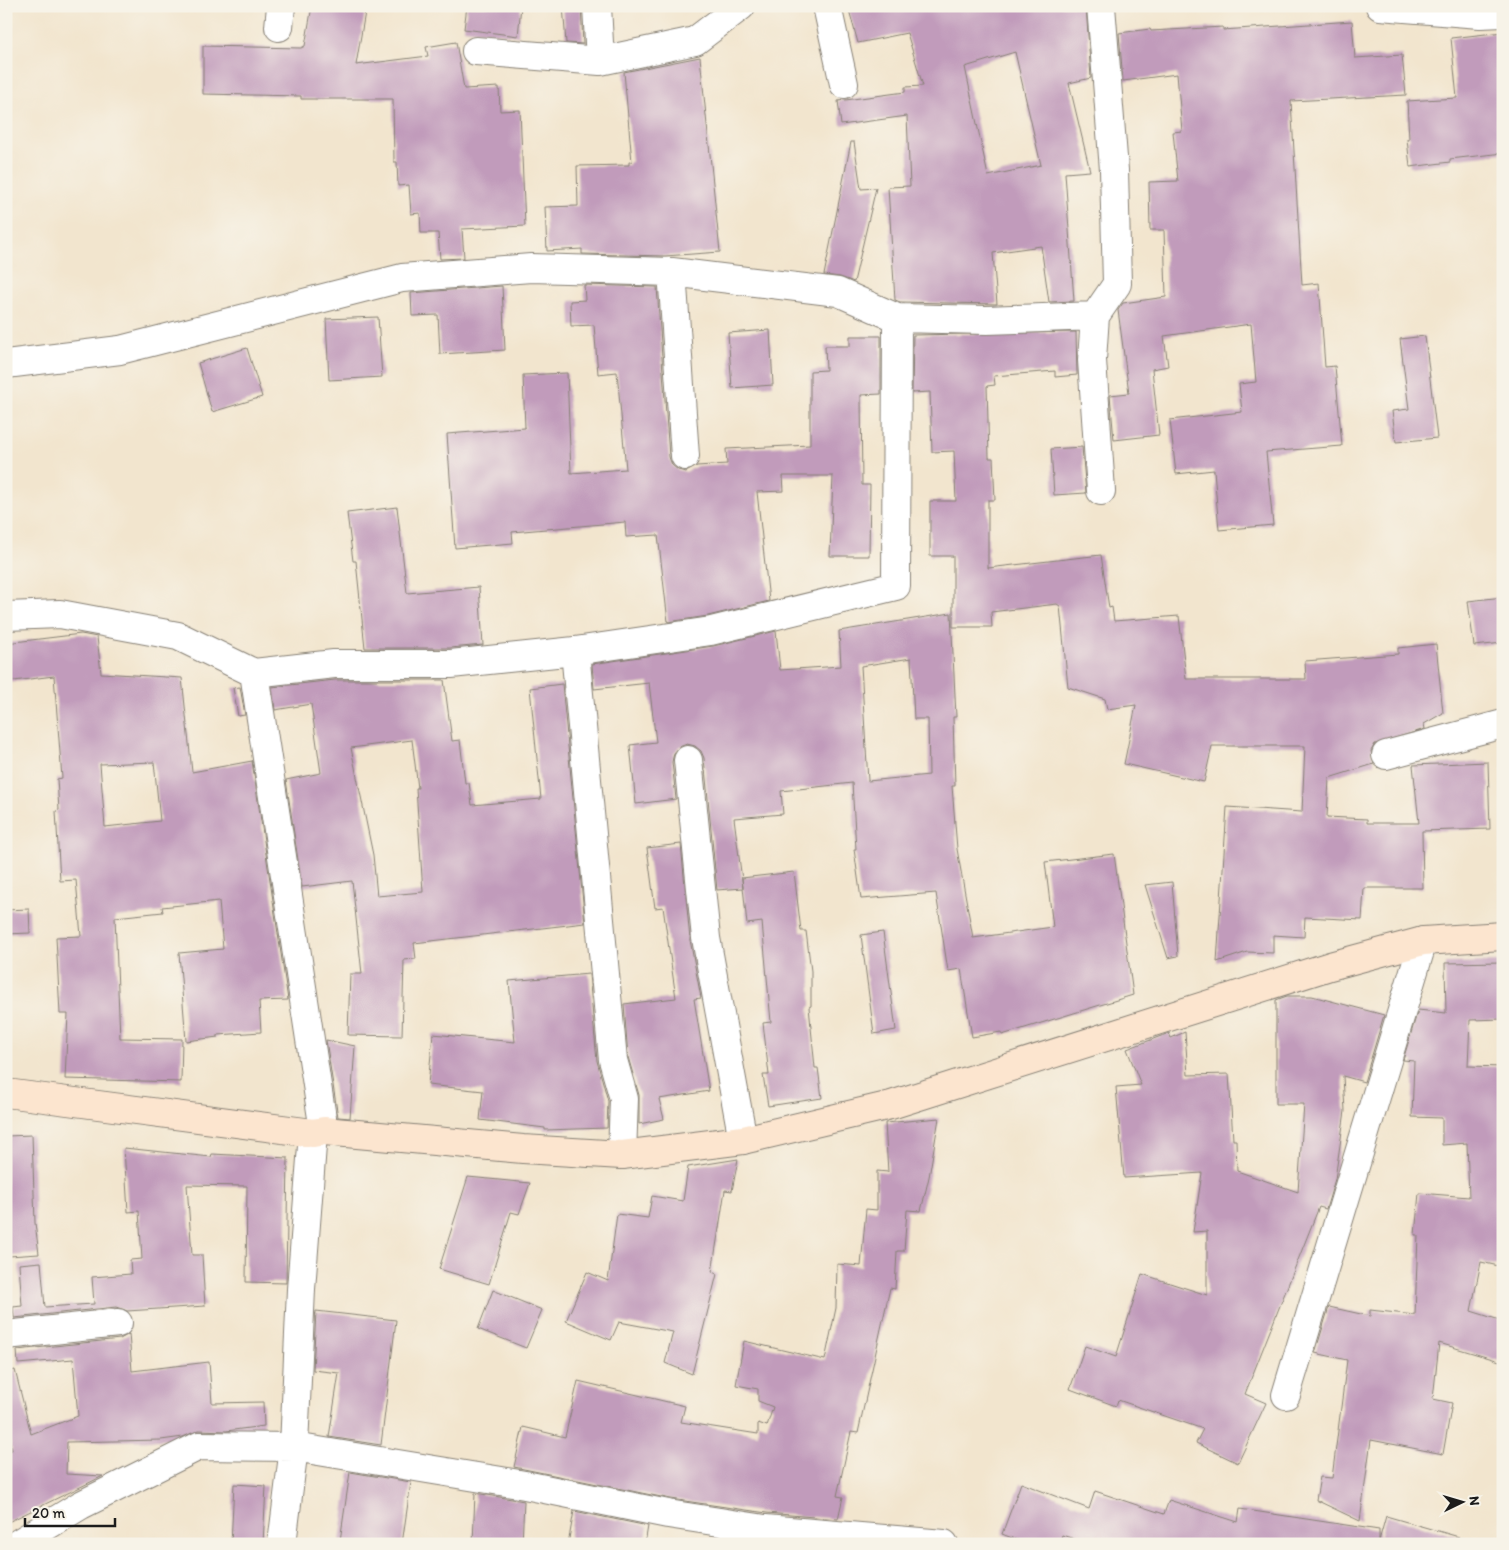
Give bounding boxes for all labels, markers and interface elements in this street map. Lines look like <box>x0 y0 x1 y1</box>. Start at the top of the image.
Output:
north arrow <box>1436 1478 1486 1528</box>
scale bar <box>25 1495 115 1527</box>
text: N <box>1466 1495 1483 1506</box>
text: 20 m <box>32 1504 66 1522</box>

